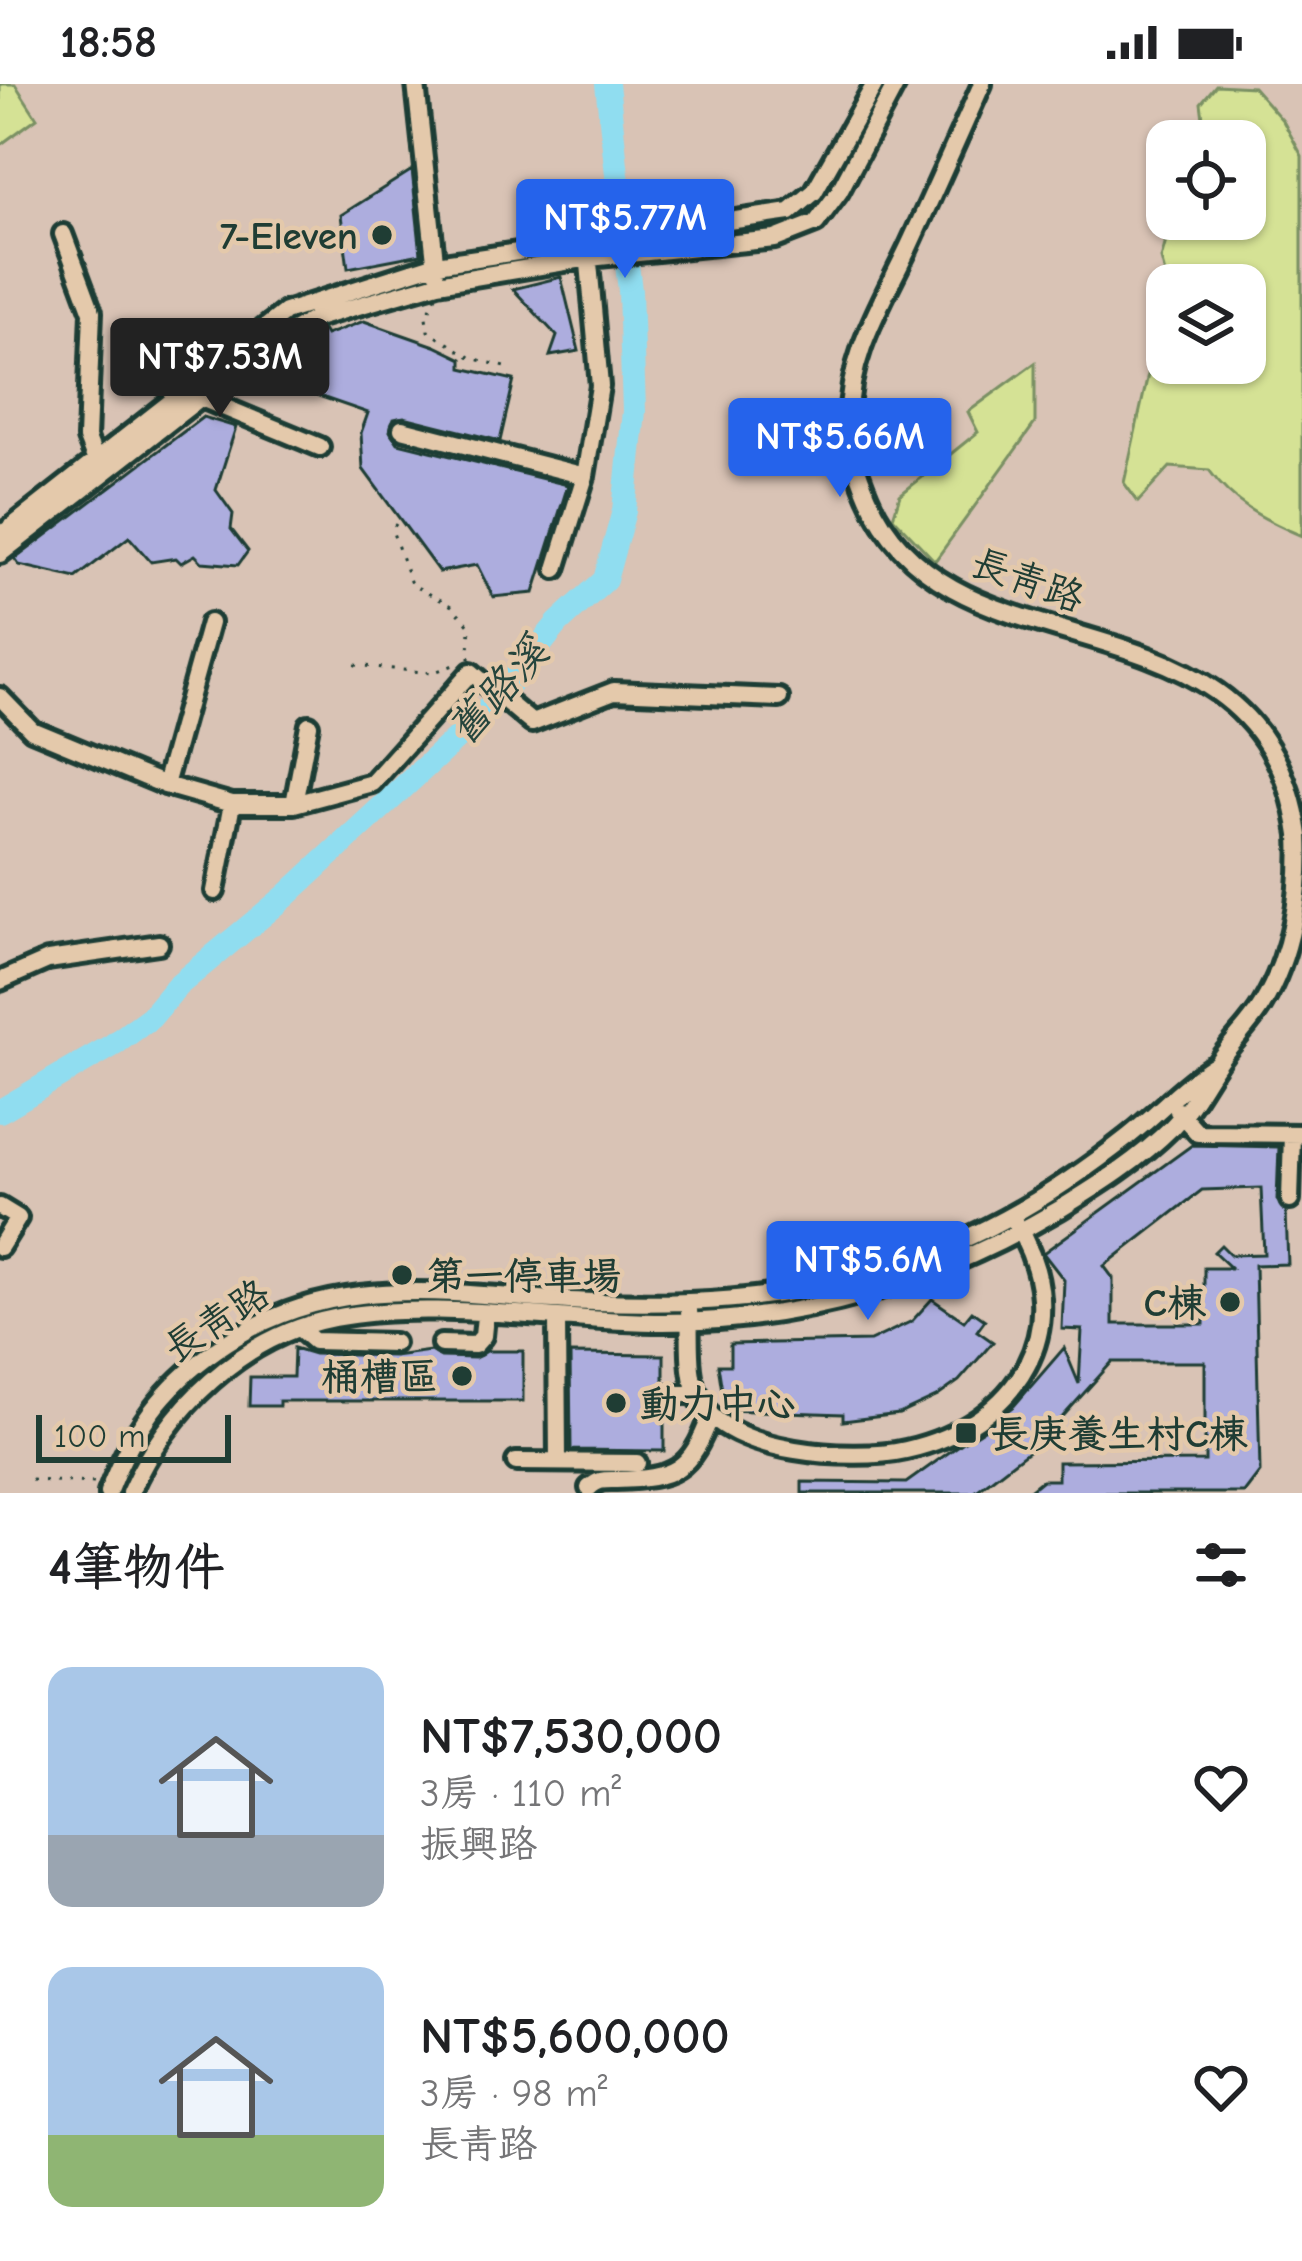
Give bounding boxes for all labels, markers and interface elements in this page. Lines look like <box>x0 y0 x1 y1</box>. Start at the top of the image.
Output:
text: 18:58 <box>60 16 157 68</box>
map controls <box>1146 120 1266 384</box>
button: locate <box>1146 120 1266 240</box>
pin: NT$5.77M <box>501 179 749 281</box>
text: NT$5.77M <box>543 195 707 240</box>
place label: 7-Eleven <box>220 214 358 259</box>
marker: 7-Eleven <box>369 222 395 248</box>
button: layers <box>1146 264 1266 384</box>
pin: NT$7.53M <box>96 318 344 420</box>
text: NT$7.53M <box>137 334 303 379</box>
pin: NT$5.66M <box>716 398 964 500</box>
text: NT$5.66M <box>755 414 925 459</box>
street label: 長青路 <box>965 539 1090 622</box>
water label: 舊路溪 <box>438 626 560 754</box>
pin: NT$5.6M <box>757 1221 979 1323</box>
text: NT$5.6M <box>794 1237 942 1282</box>
place label: 第一停車場 <box>426 1254 621 1299</box>
marker: 第一停車場 <box>389 1262 415 1288</box>
street label: 長青路 <box>155 1271 278 1372</box>
place label: C棟 <box>1144 1281 1207 1326</box>
marker: C棟 <box>1217 1289 1243 1315</box>
place label: 桶槽區 <box>321 1355 438 1400</box>
marker: 桶槽區 <box>449 1363 475 1389</box>
place label: 動力中心 <box>640 1382 796 1427</box>
marker: 動力中心 <box>603 1390 629 1416</box>
scale bar <box>36 1409 231 1462</box>
place label: 長庚養生村C棟 <box>990 1412 1248 1457</box>
text: 100 m <box>54 1417 146 1455</box>
marker: 長庚養生村C棟 <box>953 1420 979 1446</box>
icon: filters <box>1188 1532 1254 1598</box>
text: 4筆物件 <box>48 1538 225 1597</box>
text: NT$7,530,000 <box>420 1707 722 1766</box>
icon: home <box>144 1715 288 1859</box>
icon: heart <box>1188 1754 1254 1820</box>
text: 3房 · 110 m² <box>420 1771 621 1816</box>
text: 振興路 <box>420 1822 537 1867</box>
text: NT$5,600,000 <box>420 2007 730 2066</box>
icon: home <box>144 2015 288 2159</box>
icon: heart <box>1188 2054 1254 2120</box>
text: 3房 · 98 m² <box>420 2071 607 2116</box>
text: 長青路 <box>420 2122 537 2167</box>

